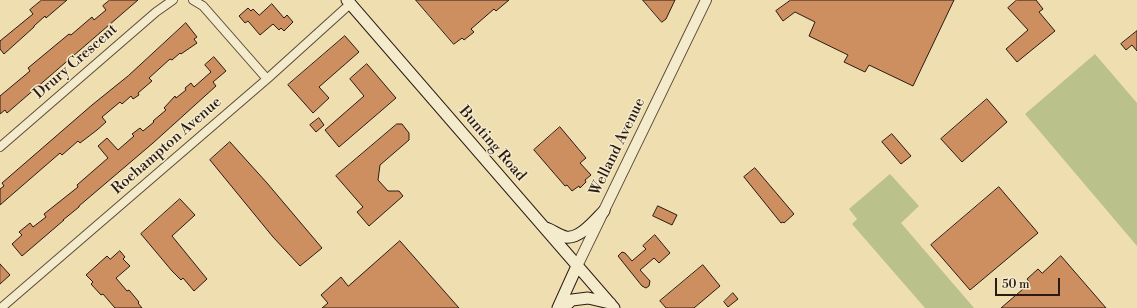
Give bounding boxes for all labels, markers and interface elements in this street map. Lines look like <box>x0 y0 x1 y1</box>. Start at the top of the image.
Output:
street label: Drury Crescent <box>31 21 121 103</box>
street label: Roehampton Avenue <box>108 93 226 199</box>
street label: Welland Avenue <box>587 95 649 199</box>
street label: Bunting Road <box>455 103 529 185</box>
scale bar <box>997 270 1062 296</box>
text: 50 m <box>1002 277 1030 292</box>

